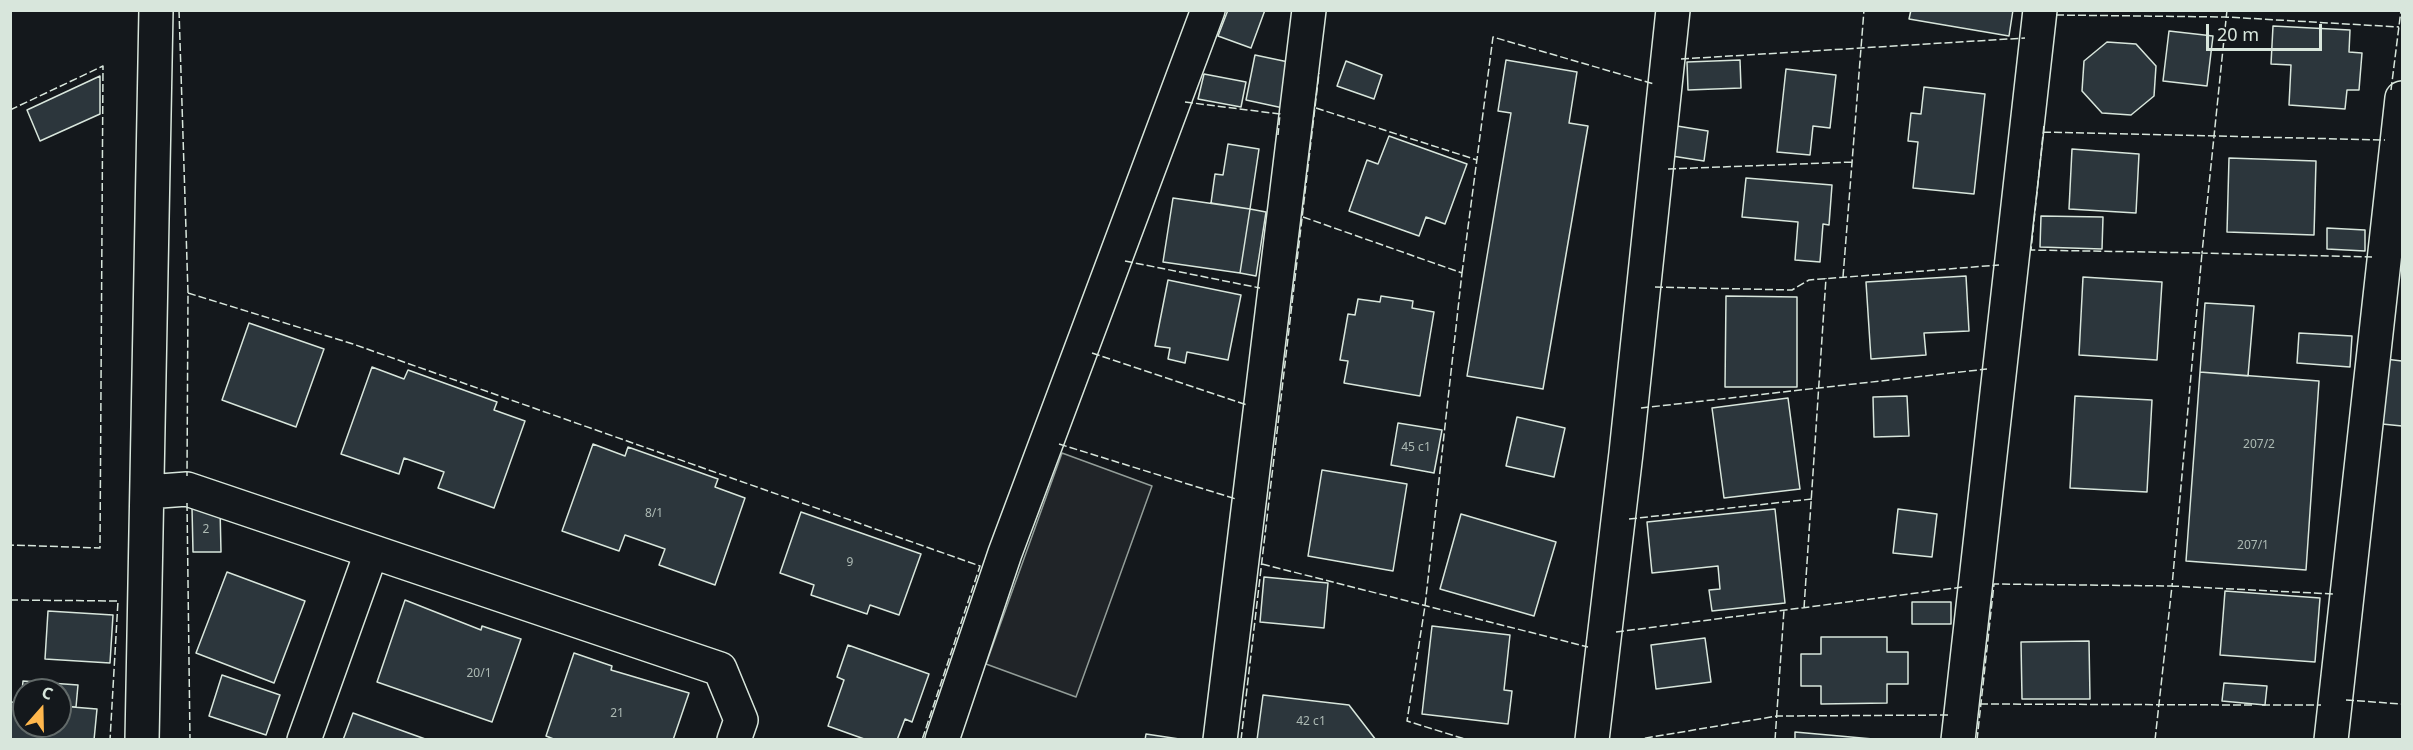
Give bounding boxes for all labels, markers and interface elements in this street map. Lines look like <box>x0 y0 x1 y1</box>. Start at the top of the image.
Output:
scale bar <box>2209 12 2324 50</box>
text: 20 m <box>2217 22 2259 46</box>
house number: 207/2 <box>2243 438 2275 452</box>
house number: 45 с1 <box>1401 441 1431 455</box>
house number: 8/1 <box>645 507 663 521</box>
house number: 2 <box>203 523 209 537</box>
house number: 207/1 <box>2237 539 2269 553</box>
house number: 9 <box>847 556 853 570</box>
house number: 20/1 <box>466 667 492 681</box>
north arrow <box>12 678 72 738</box>
text: С <box>39 681 56 705</box>
house number: 21 <box>610 707 624 721</box>
house number: 42 с1 <box>1296 715 1326 729</box>

